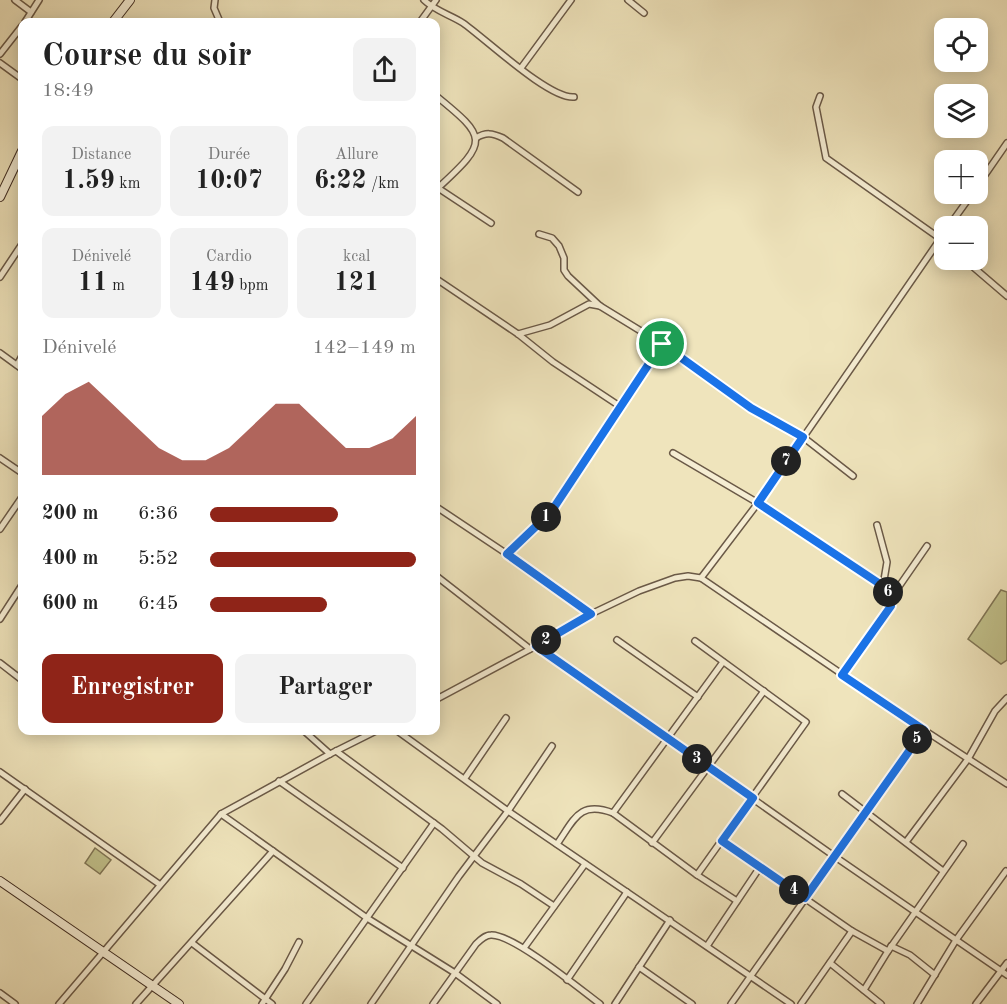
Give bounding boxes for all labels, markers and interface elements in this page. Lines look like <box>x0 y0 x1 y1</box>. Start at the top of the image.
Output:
map controls <box>934 18 988 270</box>
button: locate <box>934 18 988 72</box>
button: share <box>353 38 416 101</box>
text: Course du soir <box>42 40 252 73</box>
text: 18:49 <box>42 81 94 101</box>
button: layers <box>934 84 988 138</box>
text: Distance <box>71 147 131 163</box>
text: Durée <box>208 147 250 163</box>
text: Allure <box>335 147 378 163</box>
button: + <box>934 150 988 204</box>
text: 1.59 <box>62 168 115 194</box>
text: 10:07 <box>195 168 263 194</box>
text: 6:22 <box>314 168 367 194</box>
text: km <box>115 176 140 192</box>
text: /km <box>367 176 399 192</box>
button: − <box>934 216 988 270</box>
text: Dénivelé <box>72 249 131 265</box>
text: Cardio <box>206 249 252 265</box>
text: kcal <box>343 249 370 265</box>
text: 11 <box>78 270 108 296</box>
text: 149 <box>190 270 235 296</box>
text: 121 <box>334 270 379 296</box>
text: m <box>108 278 125 294</box>
text: bpm <box>235 278 268 294</box>
pin <box>636 318 687 369</box>
icon: arrive <box>645 327 678 360</box>
text: Dénivelé <box>42 338 116 358</box>
text: 142–149 m <box>313 338 416 358</box>
pin: 7 <box>771 446 801 476</box>
text: 7 <box>781 453 791 469</box>
pin: 1 <box>531 502 561 532</box>
text: 200 m <box>42 504 98 524</box>
text: 6:36 <box>138 504 178 524</box>
text: 1 <box>541 509 551 525</box>
text: 400 m <box>42 549 98 569</box>
text: 5:52 <box>138 549 178 569</box>
pin: 6 <box>873 577 903 607</box>
text: 6 <box>883 584 893 600</box>
text: 600 m <box>42 594 98 614</box>
text: 6:45 <box>138 594 178 614</box>
pin: 2 <box>531 625 561 655</box>
text: 2 <box>541 632 551 648</box>
button: Enregistrer <box>42 654 223 723</box>
button: Partager <box>235 654 416 723</box>
pin: 5 <box>902 724 932 754</box>
text: 5 <box>912 731 922 747</box>
pin: 3 <box>682 744 712 774</box>
text: 3 <box>692 751 702 767</box>
pin: 4 <box>779 875 809 905</box>
text: 4 <box>789 882 799 898</box>

